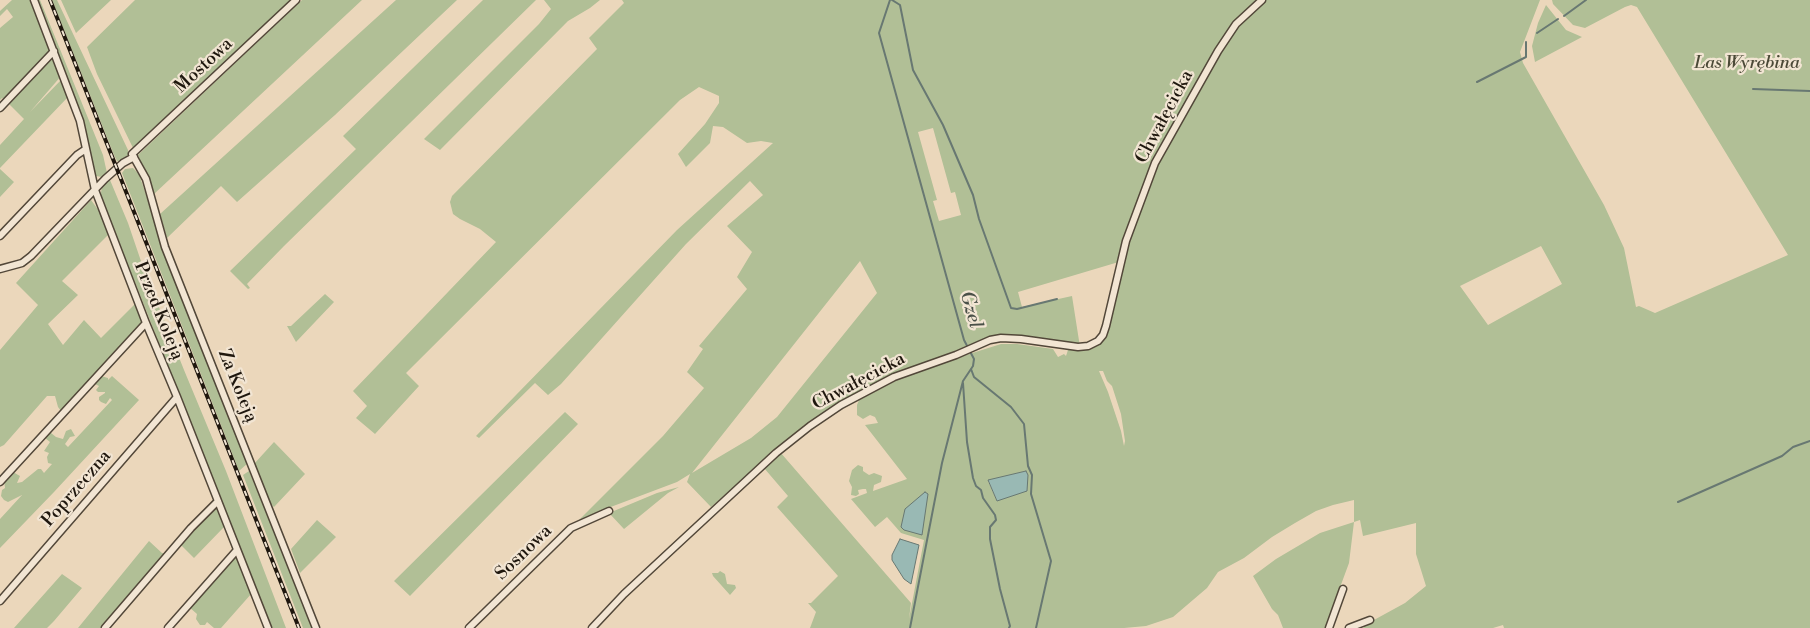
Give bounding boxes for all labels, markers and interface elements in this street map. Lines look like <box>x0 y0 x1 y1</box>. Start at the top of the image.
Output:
street label: Mostowa <box>170 34 238 98</box>
park label: Las Wyrębina <box>1694 53 1800 75</box>
street label: Chwałęcicka <box>1131 67 1199 167</box>
street label: Przed Koleją <box>128 259 188 363</box>
water label: Gzel <box>954 289 986 331</box>
street label: Za Koleją <box>213 346 261 426</box>
street label: Chwałęcicka <box>809 348 909 416</box>
street label: Poprzeczna <box>38 446 116 532</box>
street label: Sosnowa <box>491 521 557 585</box>

